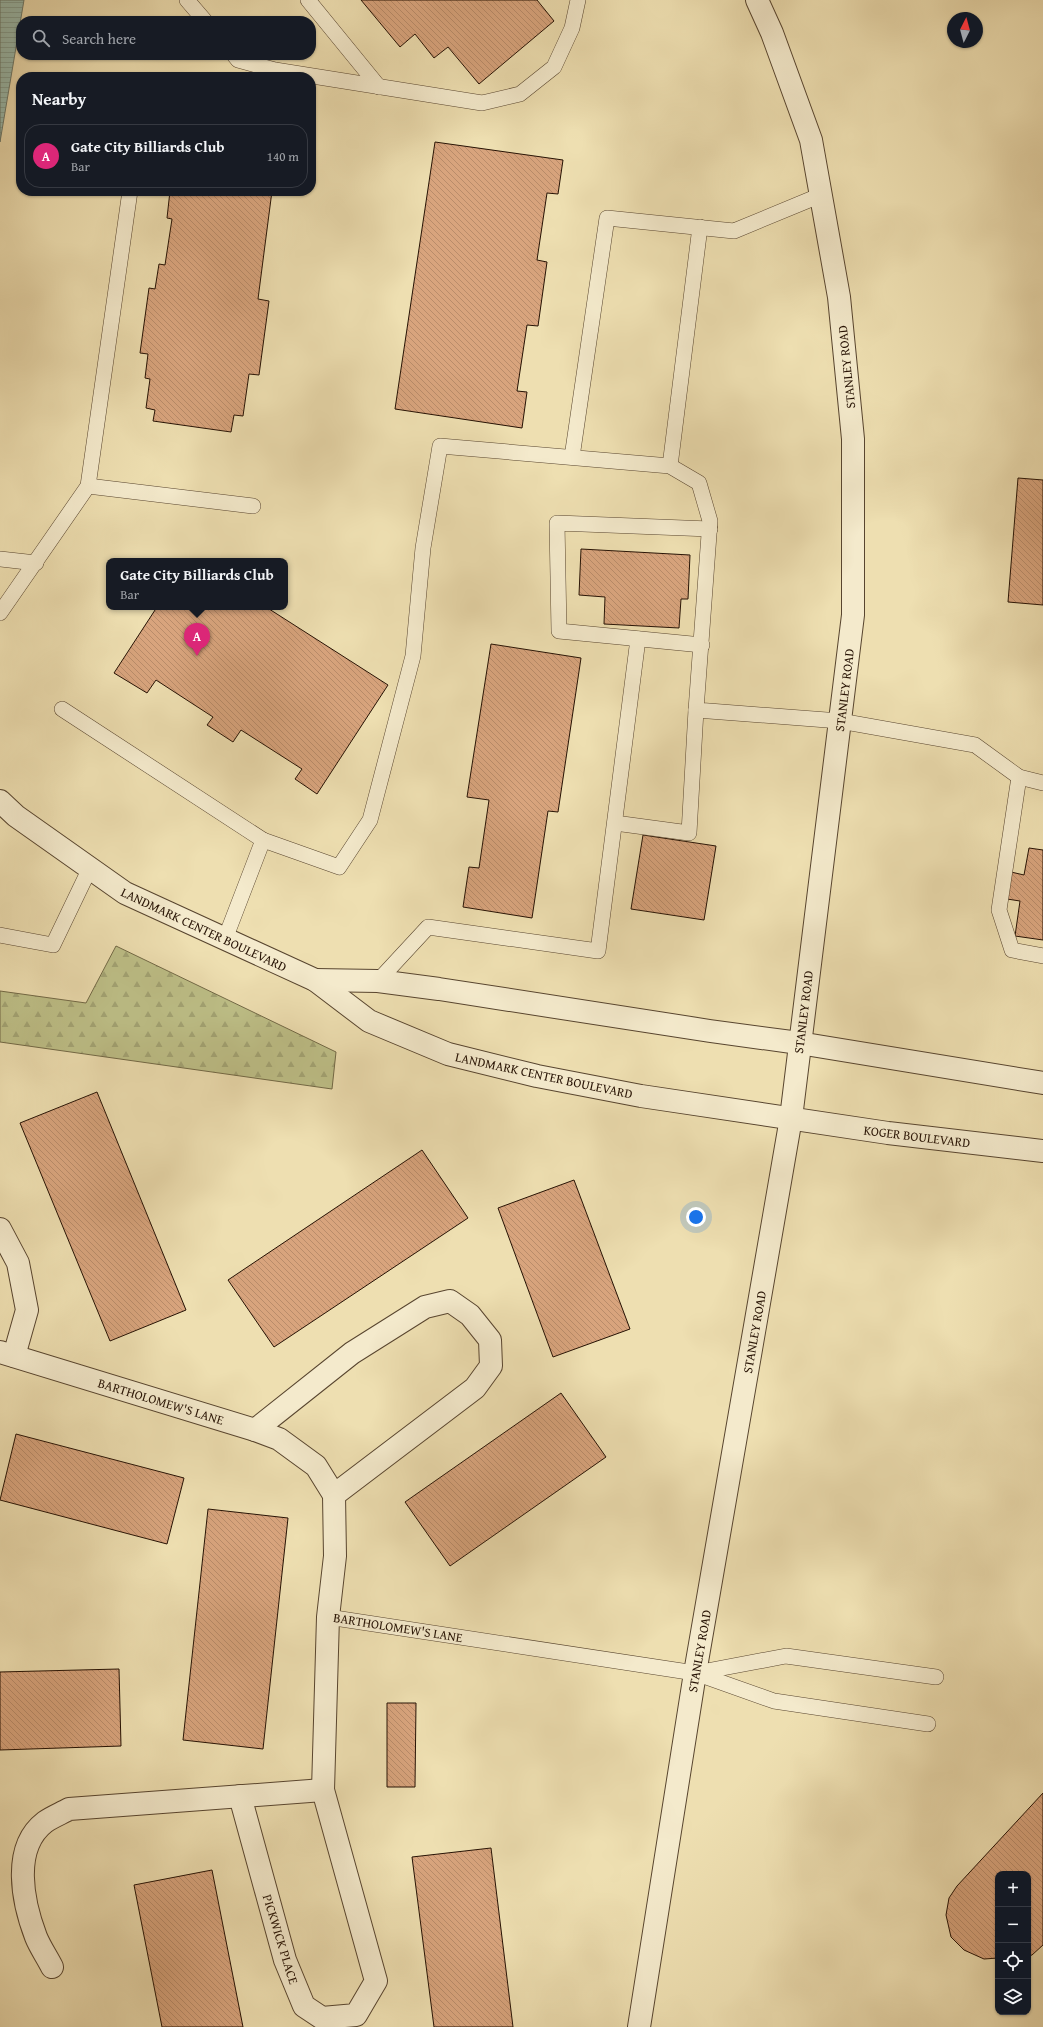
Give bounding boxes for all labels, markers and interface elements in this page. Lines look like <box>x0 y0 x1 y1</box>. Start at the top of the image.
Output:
north arrow <box>947 12 983 48</box>
search box <box>16 16 316 60</box>
icon: search <box>30 27 52 49</box>
text: Search here <box>62 28 136 49</box>
text: Nearby <box>32 86 86 111</box>
text: Gate City Billiards Club <box>71 136 225 157</box>
text: A <box>42 147 50 166</box>
text: 140 m <box>267 147 299 166</box>
text: Bar <box>71 157 90 176</box>
street label: STANLEY ROAD <box>833 324 860 410</box>
popup <box>106 558 288 610</box>
text: Gate City Billiards Club <box>120 564 274 585</box>
text: Bar <box>120 585 139 604</box>
pin: A <box>184 623 210 656</box>
street label: STANLEY ROAD <box>830 647 859 733</box>
street label: LANDMARK CENTER BOULEVARD <box>118 883 290 976</box>
street label: STANLEY ROAD <box>789 969 818 1055</box>
street label: LANDMARK CENTER BOULEVARD <box>453 1047 634 1104</box>
street label: KOGER BOULEVARD <box>863 1121 971 1152</box>
your location <box>686 1207 706 1227</box>
street label: STANLEY ROAD <box>738 1289 771 1375</box>
street label: BARTHOLOMEW'S LANE <box>96 1373 227 1430</box>
street label: BARTHOLOMEW'S LANE <box>332 1608 464 1647</box>
street label: STANLEY ROAD <box>683 1608 716 1694</box>
map controls <box>995 1871 1031 2015</box>
button: + <box>995 1871 1031 1907</box>
street label: PICKWICK PLACE <box>258 1892 303 1987</box>
button: − <box>995 1907 1031 1943</box>
button: locate <box>995 1943 1031 1979</box>
button: layers <box>995 1979 1031 2015</box>

